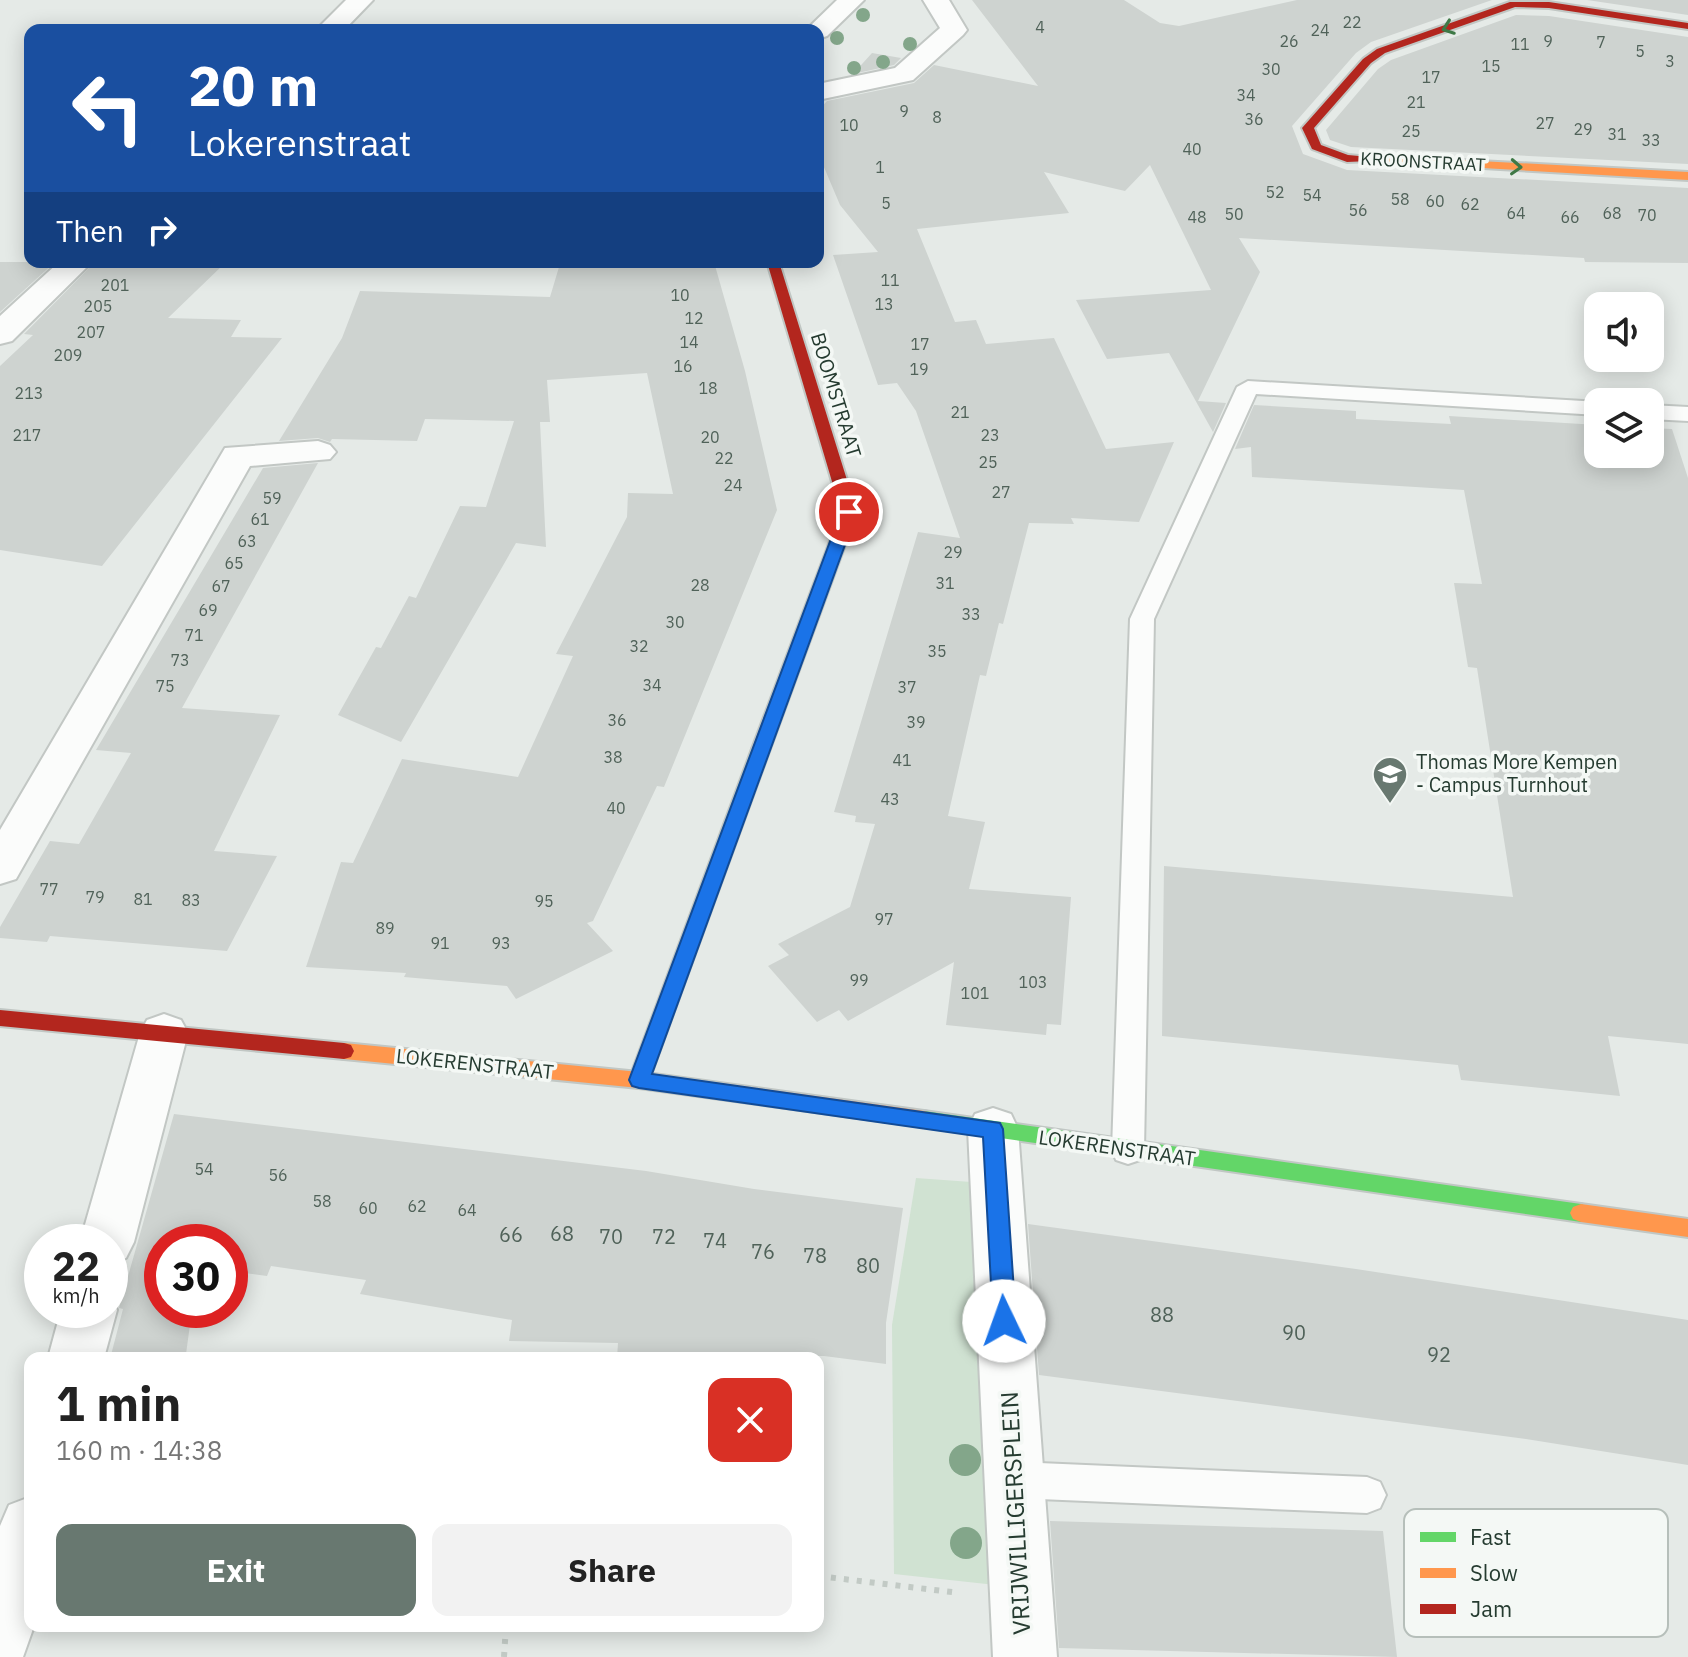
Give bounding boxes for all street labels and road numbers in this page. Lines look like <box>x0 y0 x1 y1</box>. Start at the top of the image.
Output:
street label: KROONSTRAAT <box>1360 147 1486 176</box>
street label: BOOMSTRAAT <box>805 329 868 461</box>
street label: LOKERENSTRAAT <box>395 1042 555 1085</box>
street label: LOKERENSTRAAT <box>1037 1123 1197 1172</box>
street label: VRIJWILLIGERSPLEIN <box>993 1391 1037 1636</box>

